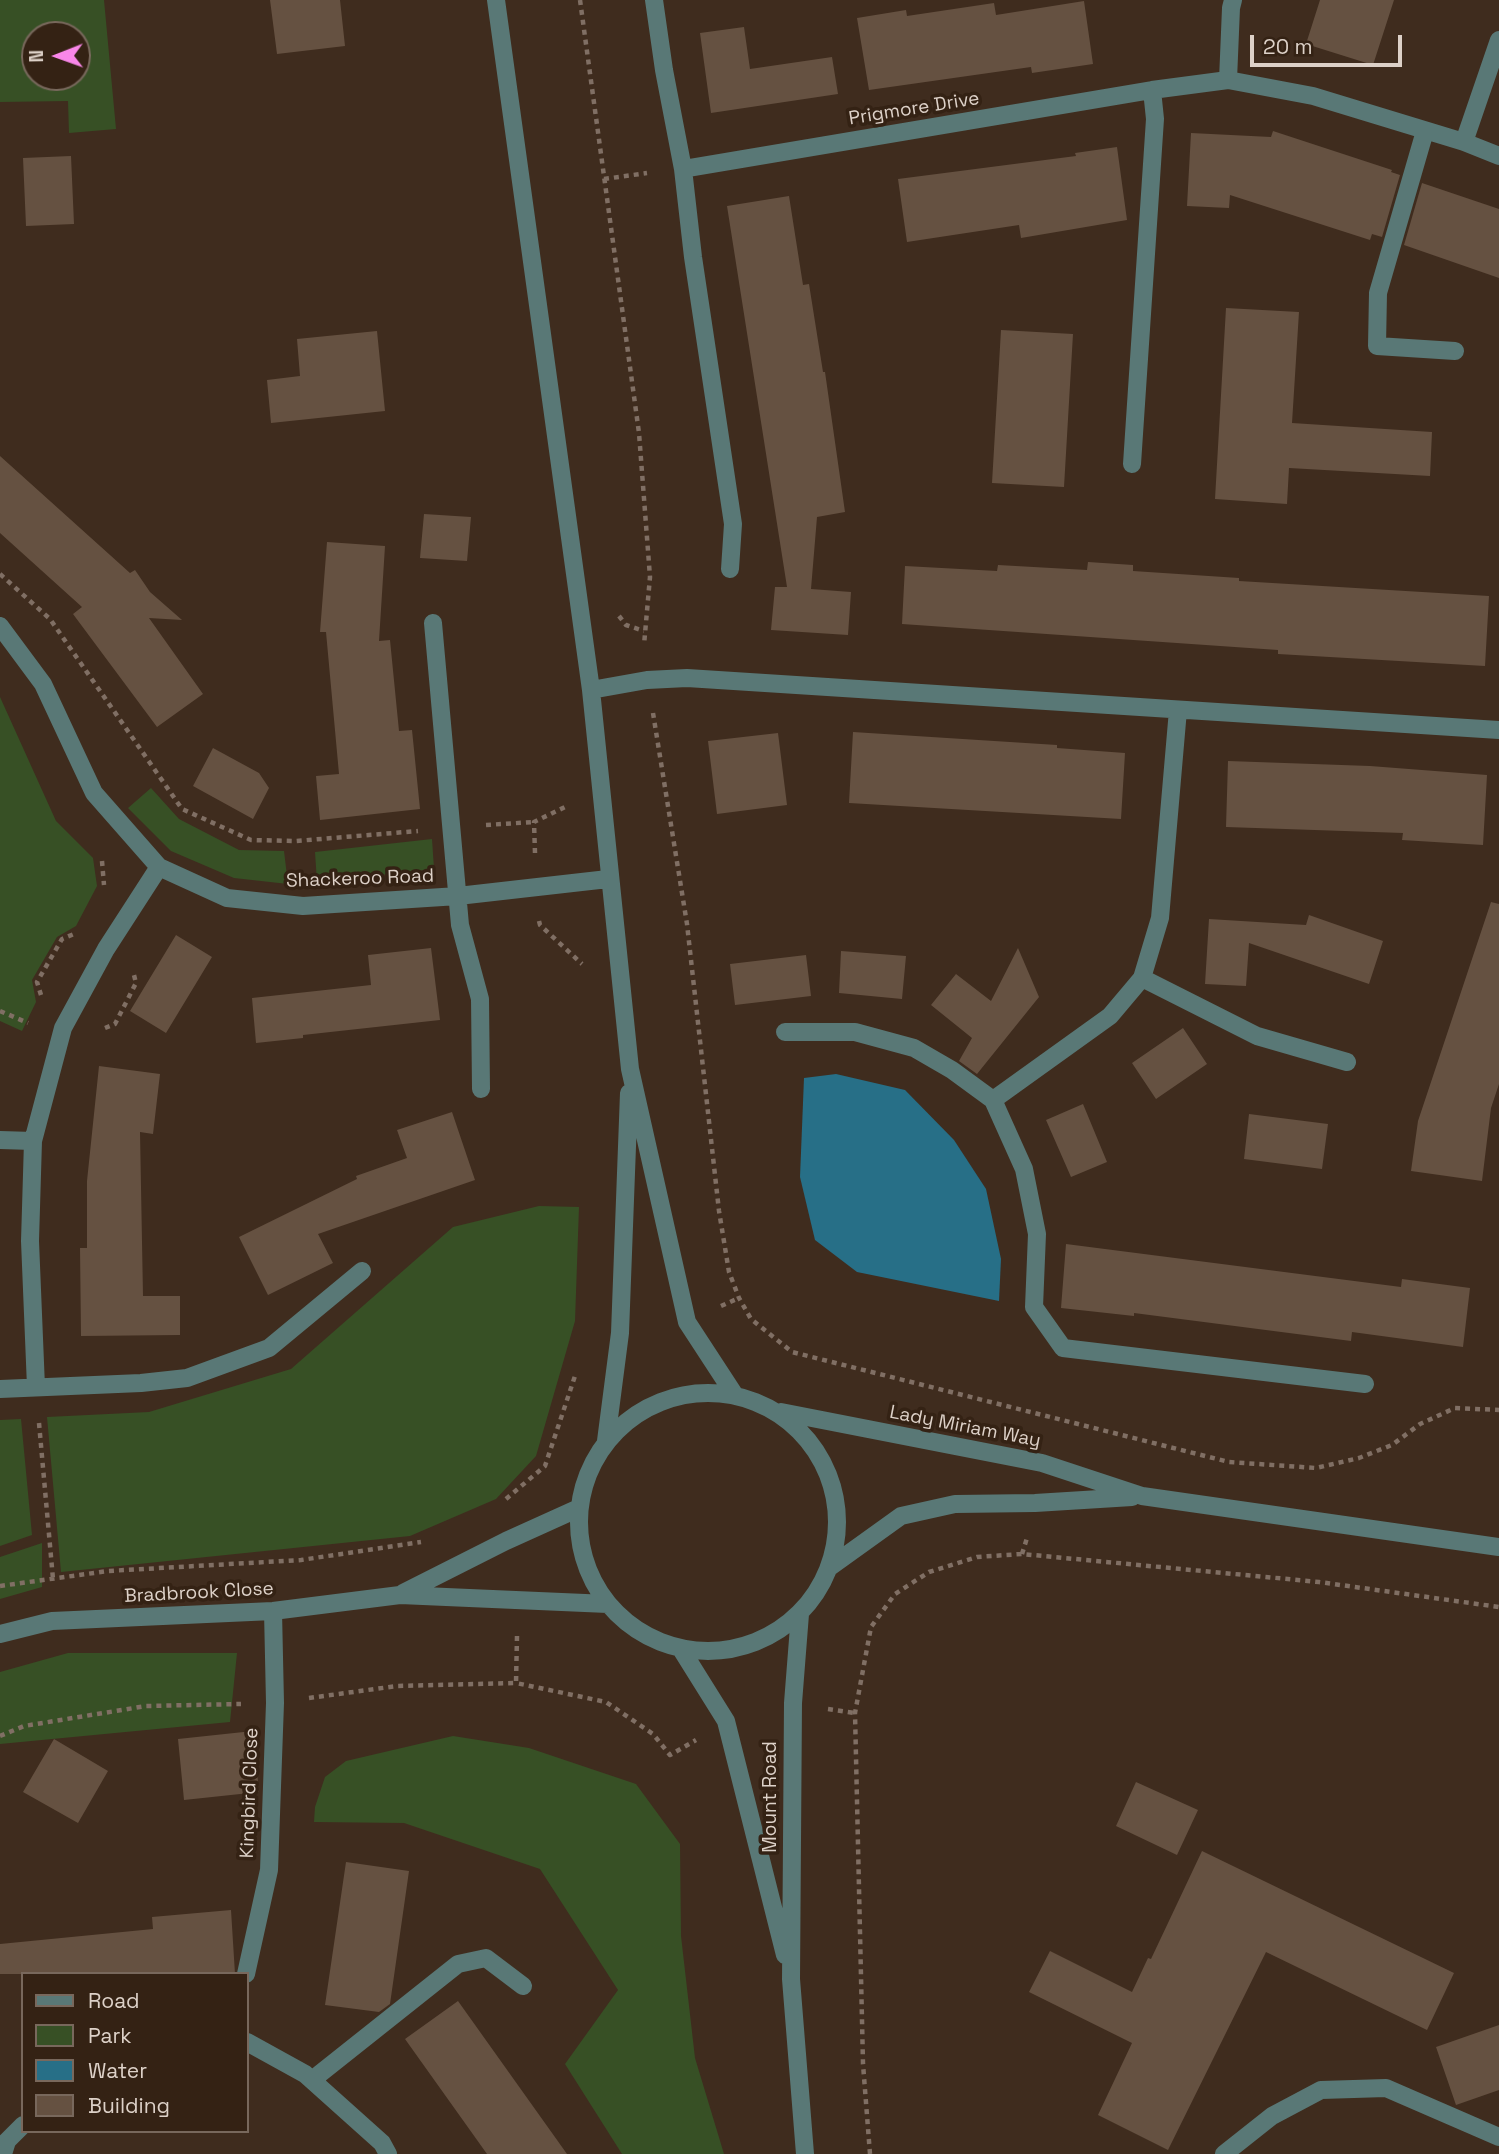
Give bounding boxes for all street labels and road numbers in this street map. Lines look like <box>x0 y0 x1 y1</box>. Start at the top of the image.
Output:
street label: Prigmore Drive <box>847 87 981 131</box>
street label: Shackeroo Road <box>286 865 434 893</box>
street label: Lady Miriam Way <box>887 1401 1043 1453</box>
street label: Bradbrook Close <box>124 1578 274 1608</box>
street label: Kingbird Close <box>236 1727 264 1859</box>
street label: Mount Road <box>760 1741 782 1853</box>

